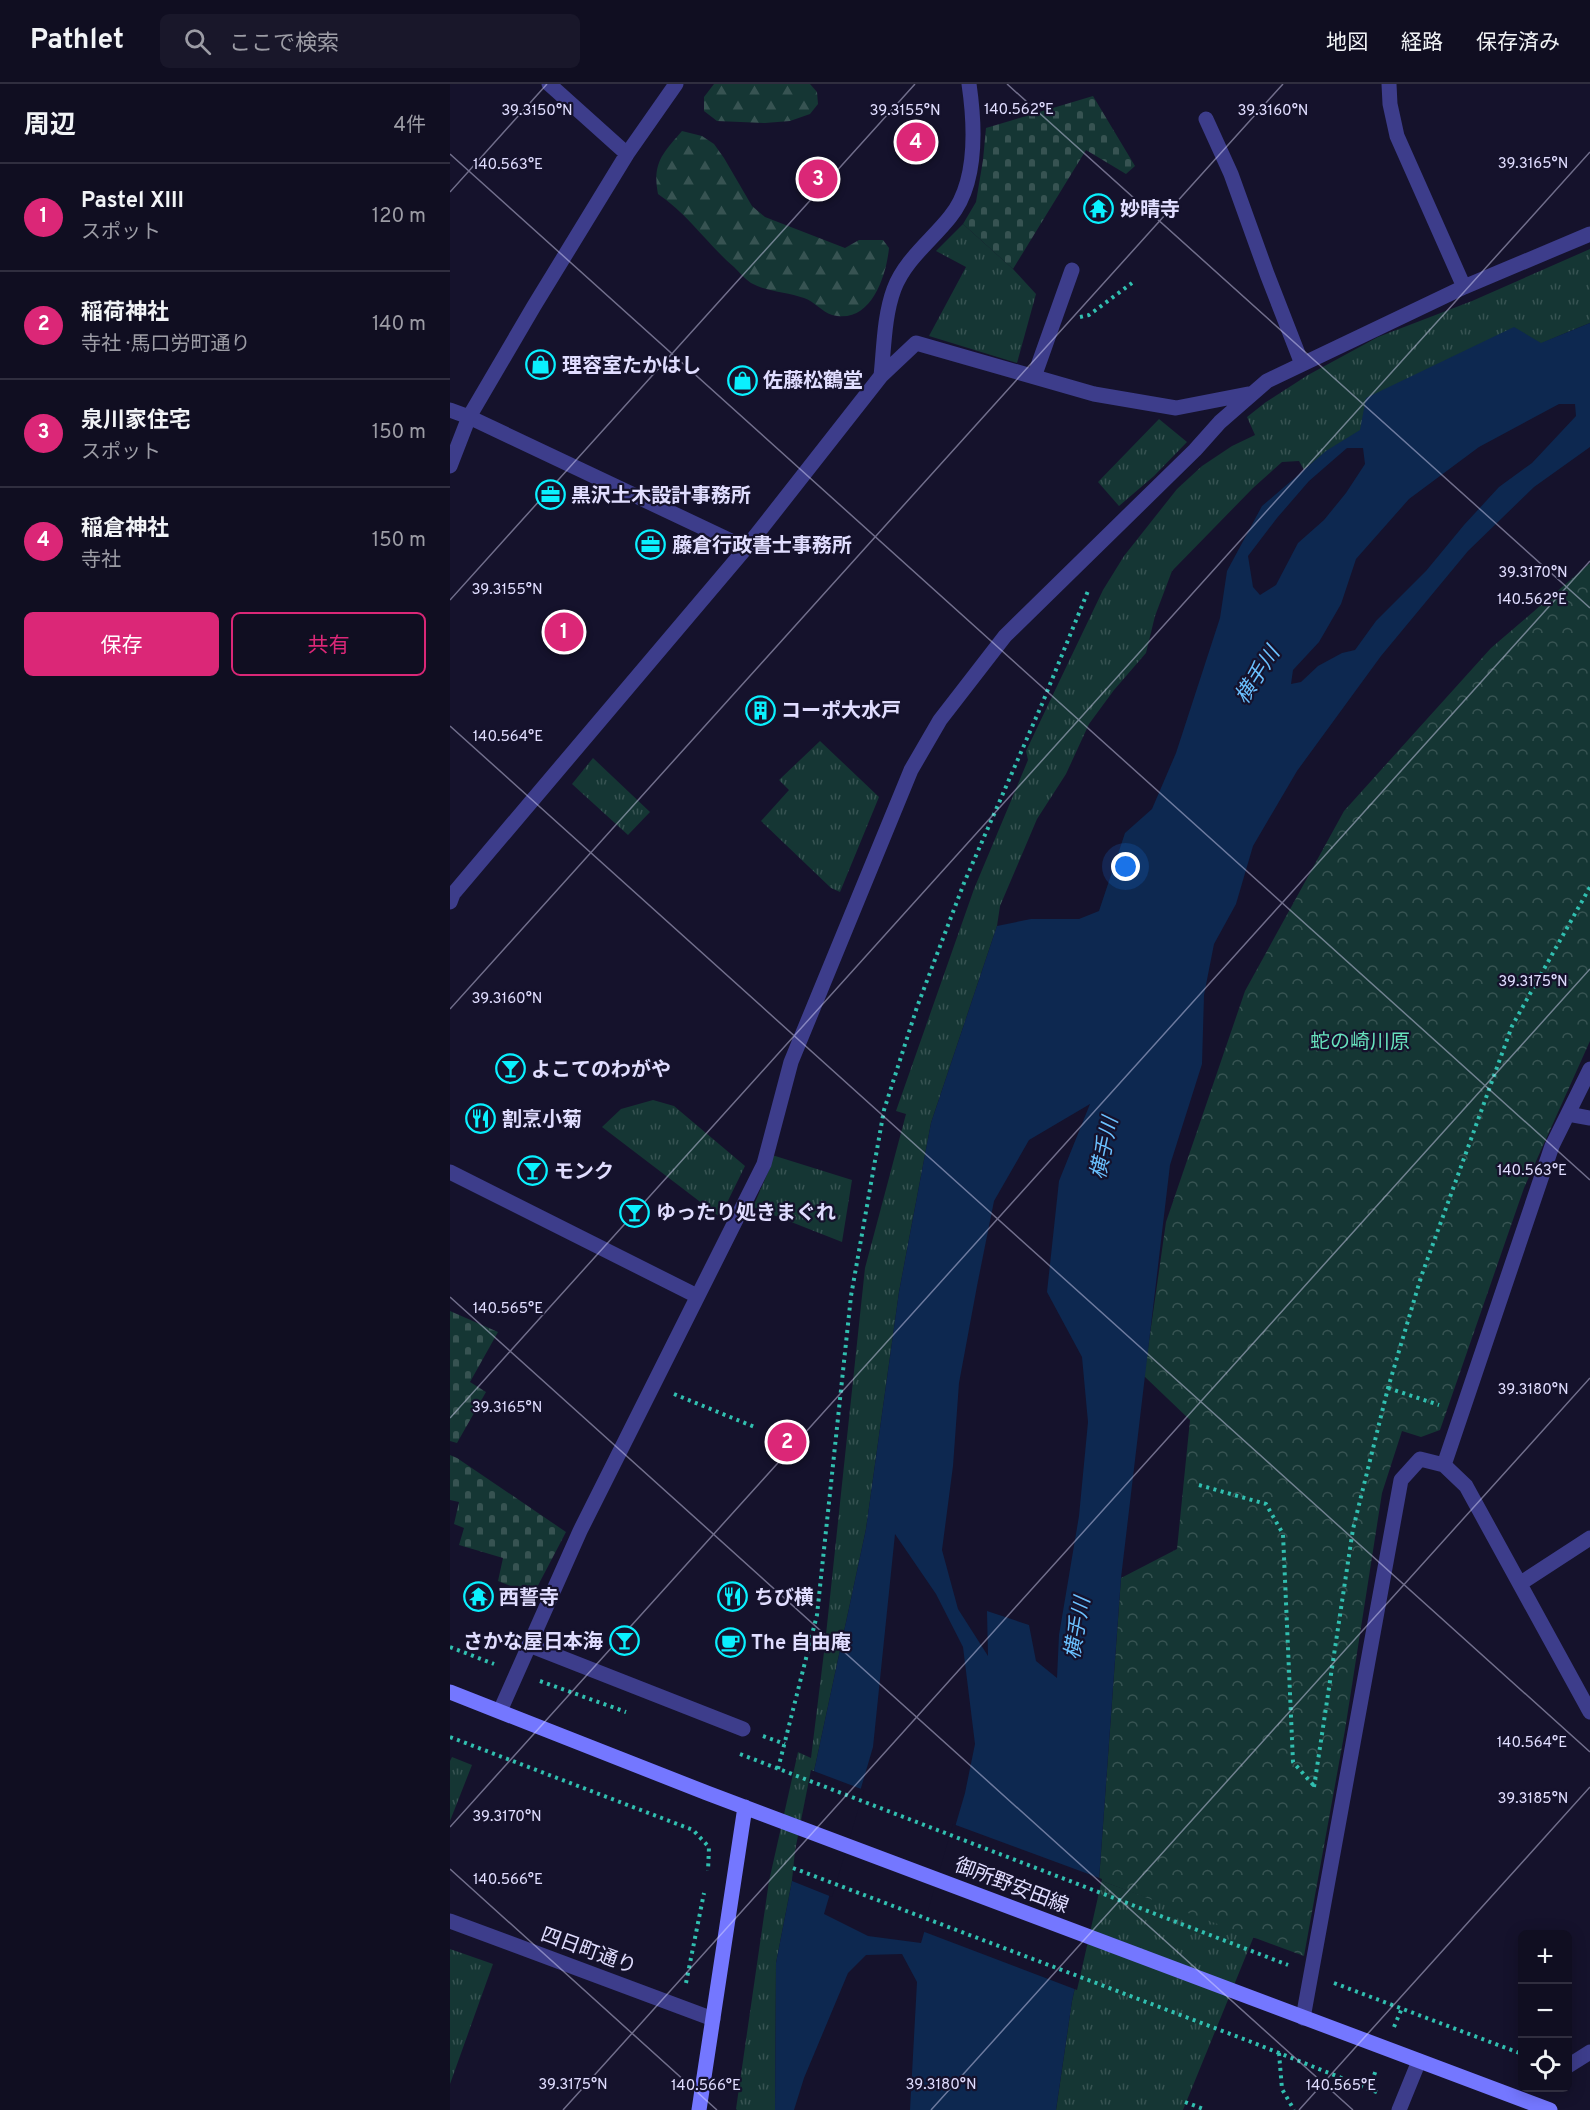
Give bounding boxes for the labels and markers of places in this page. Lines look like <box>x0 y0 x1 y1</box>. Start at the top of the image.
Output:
pin: 4 <box>896 120 936 164</box>
pin: 3 <box>798 156 838 202</box>
temple icon: 妙晴寺 <box>1083 193 1115 225</box>
place label: 妙晴寺 <box>1120 198 1180 224</box>
shop icon: 理容室たかはし <box>525 349 557 381</box>
place label: 理容室たかはし <box>562 354 701 380</box>
shop icon: 佐藤松鶴堂 <box>726 364 758 396</box>
place label: 佐藤松鶴堂 <box>763 369 863 395</box>
office icon: 黒沢土木設計事務所 <box>534 479 566 511</box>
place label: 黒沢土木設計事務所 <box>571 484 751 510</box>
office icon: 藤倉行政書士事務所 <box>635 529 667 561</box>
place label: 藤倉行政書士事務所 <box>672 534 852 560</box>
pin: 1 <box>544 610 584 654</box>
building icon: コーポ大水戸 <box>744 694 776 726</box>
place label: コーポ大水戸 <box>781 699 901 725</box>
bar icon: よこてのわがや <box>494 1053 526 1085</box>
place label: よこてのわがや <box>531 1058 671 1084</box>
restaurant icon: 割烹小菊 <box>465 1103 497 1135</box>
place label: 割烹小菊 <box>502 1108 582 1134</box>
bar icon: モンク <box>517 1155 549 1187</box>
place label: モンク <box>554 1160 614 1186</box>
bar icon: ゆったり処きまぐれ <box>619 1196 651 1228</box>
place label: ゆったり処きまぐれ <box>656 1201 836 1227</box>
pin: 2 <box>768 1420 806 1464</box>
temple icon: 西誓寺 <box>462 1581 494 1613</box>
restaurant icon: ちび横 <box>717 1581 749 1613</box>
place label: 西誓寺 <box>499 1586 559 1612</box>
place label: ちび横 <box>754 1586 814 1612</box>
bar icon: さかな屋日本海 <box>608 1625 640 1657</box>
cafe icon: The 自由庵 <box>714 1626 746 1658</box>
place label: さかな屋日本海 <box>463 1630 603 1656</box>
place label: The 自由庵 <box>751 1631 851 1657</box>

